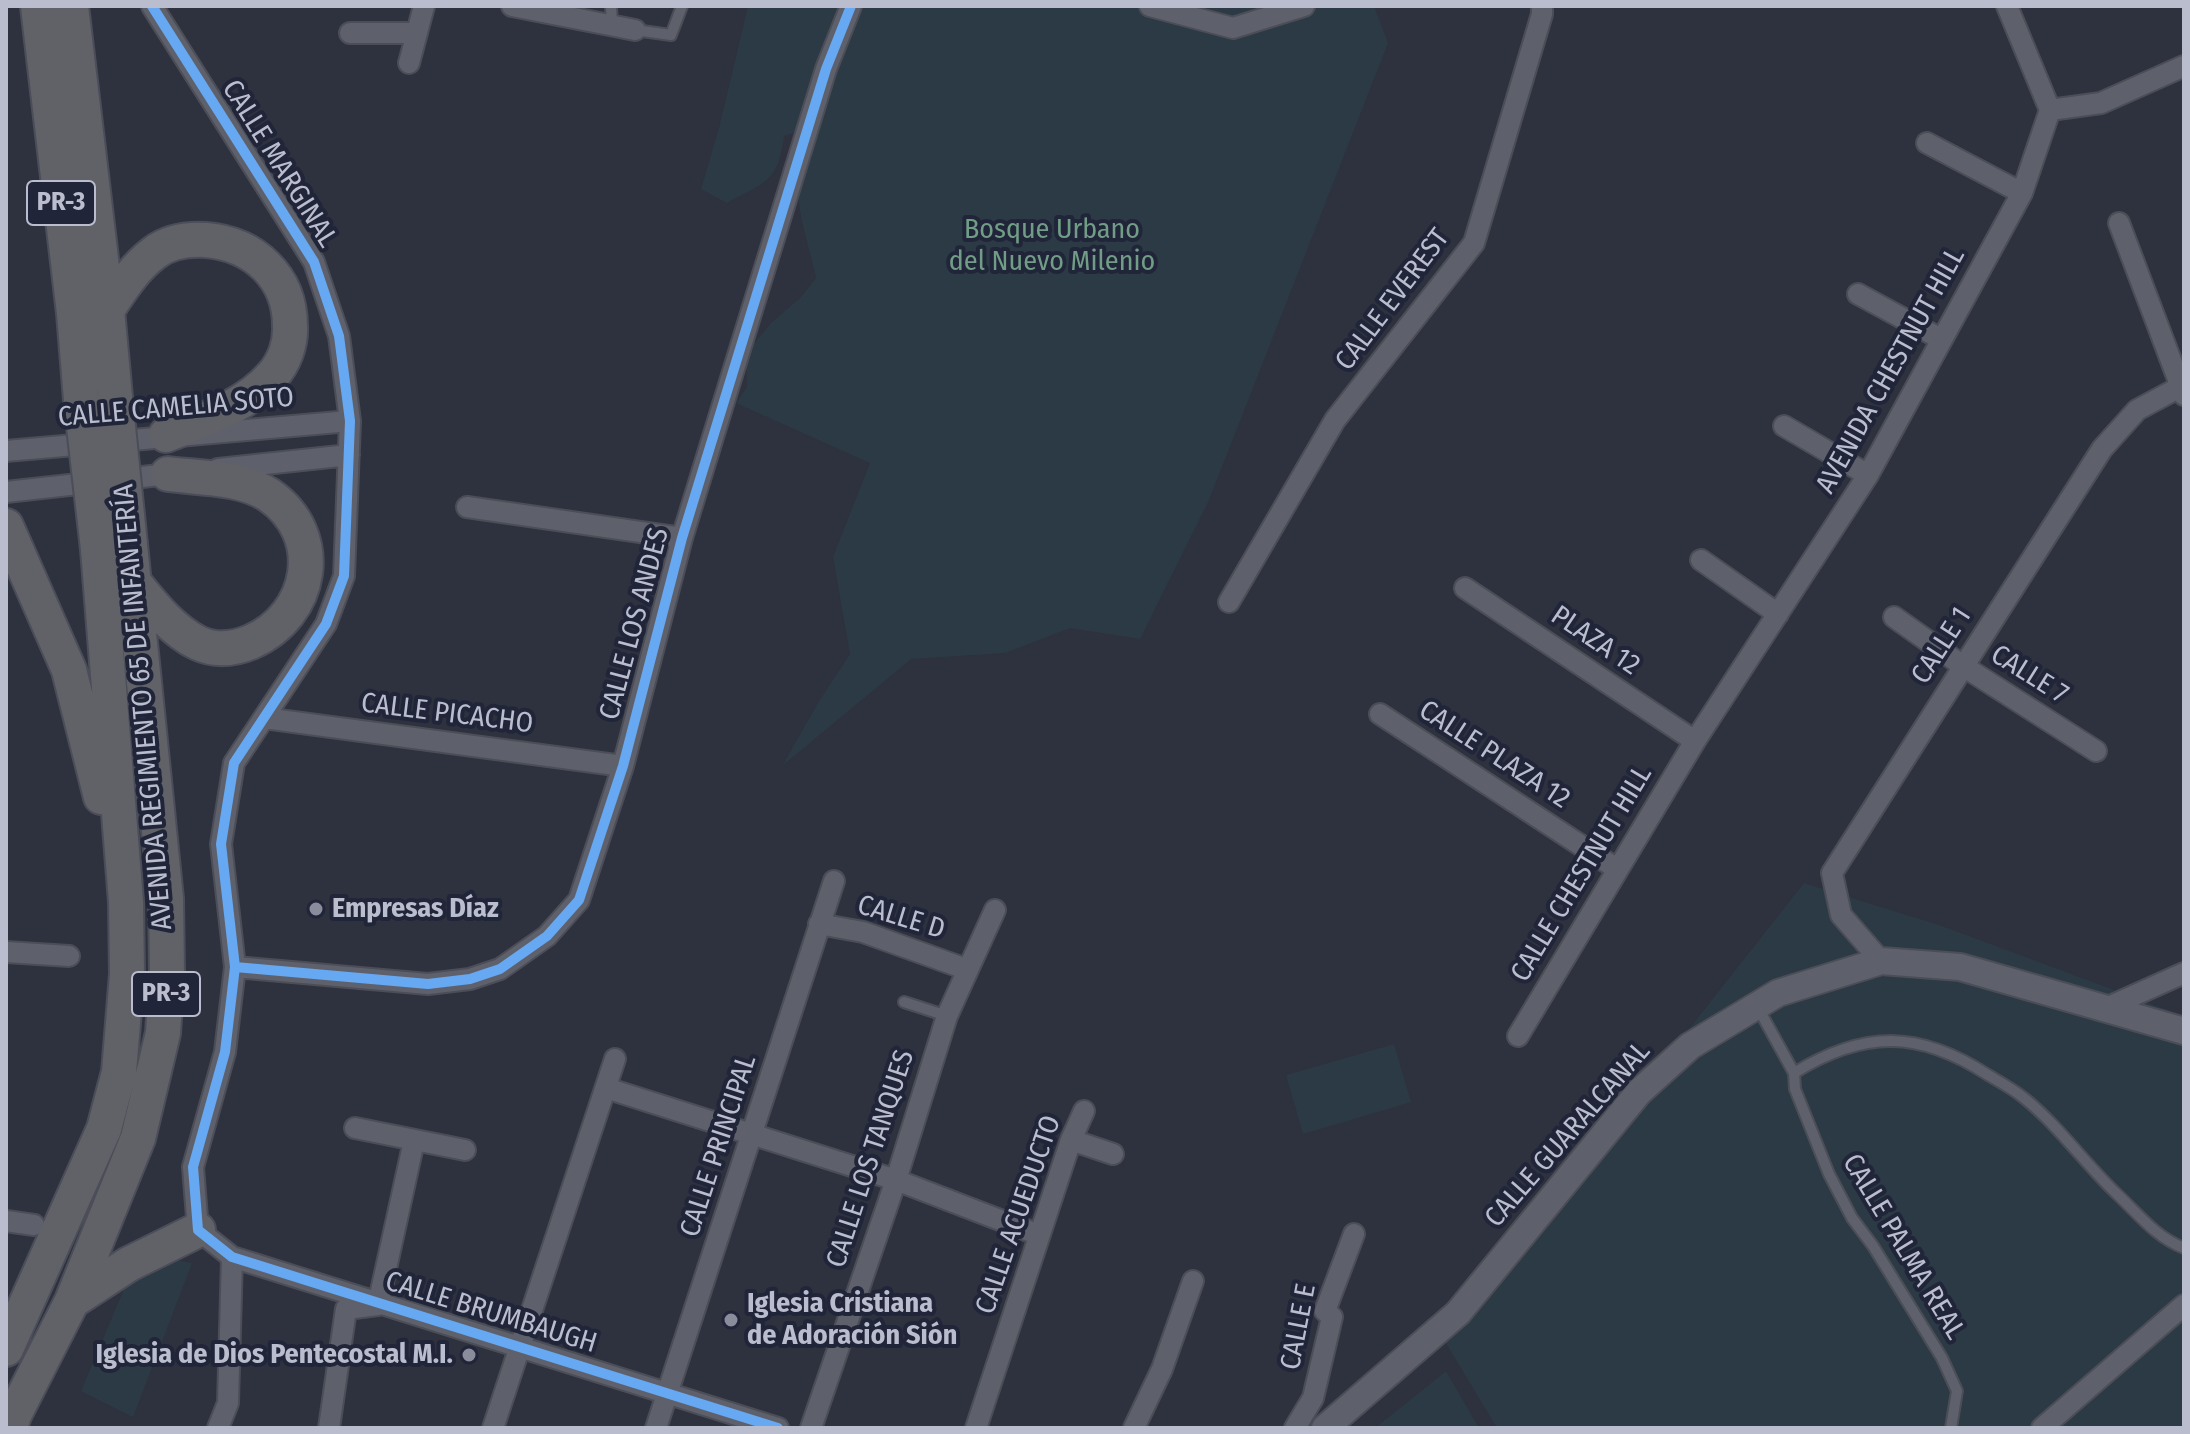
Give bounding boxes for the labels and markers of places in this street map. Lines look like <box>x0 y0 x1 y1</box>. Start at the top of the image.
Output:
place label: Empresas Díaz <box>332 892 499 926</box>
marker: Empresas Díaz <box>307 900 325 918</box>
place label: Iglesia Cristiana de Adoración Sión <box>747 1287 957 1353</box>
marker: Iglesia Cristiana de Adoración Sión <box>722 1311 740 1329</box>
place label: Iglesia de Dios Pentecostal M.I. <box>95 1338 453 1372</box>
marker: Iglesia de Dios Pentecostal M.I. <box>460 1346 478 1364</box>

